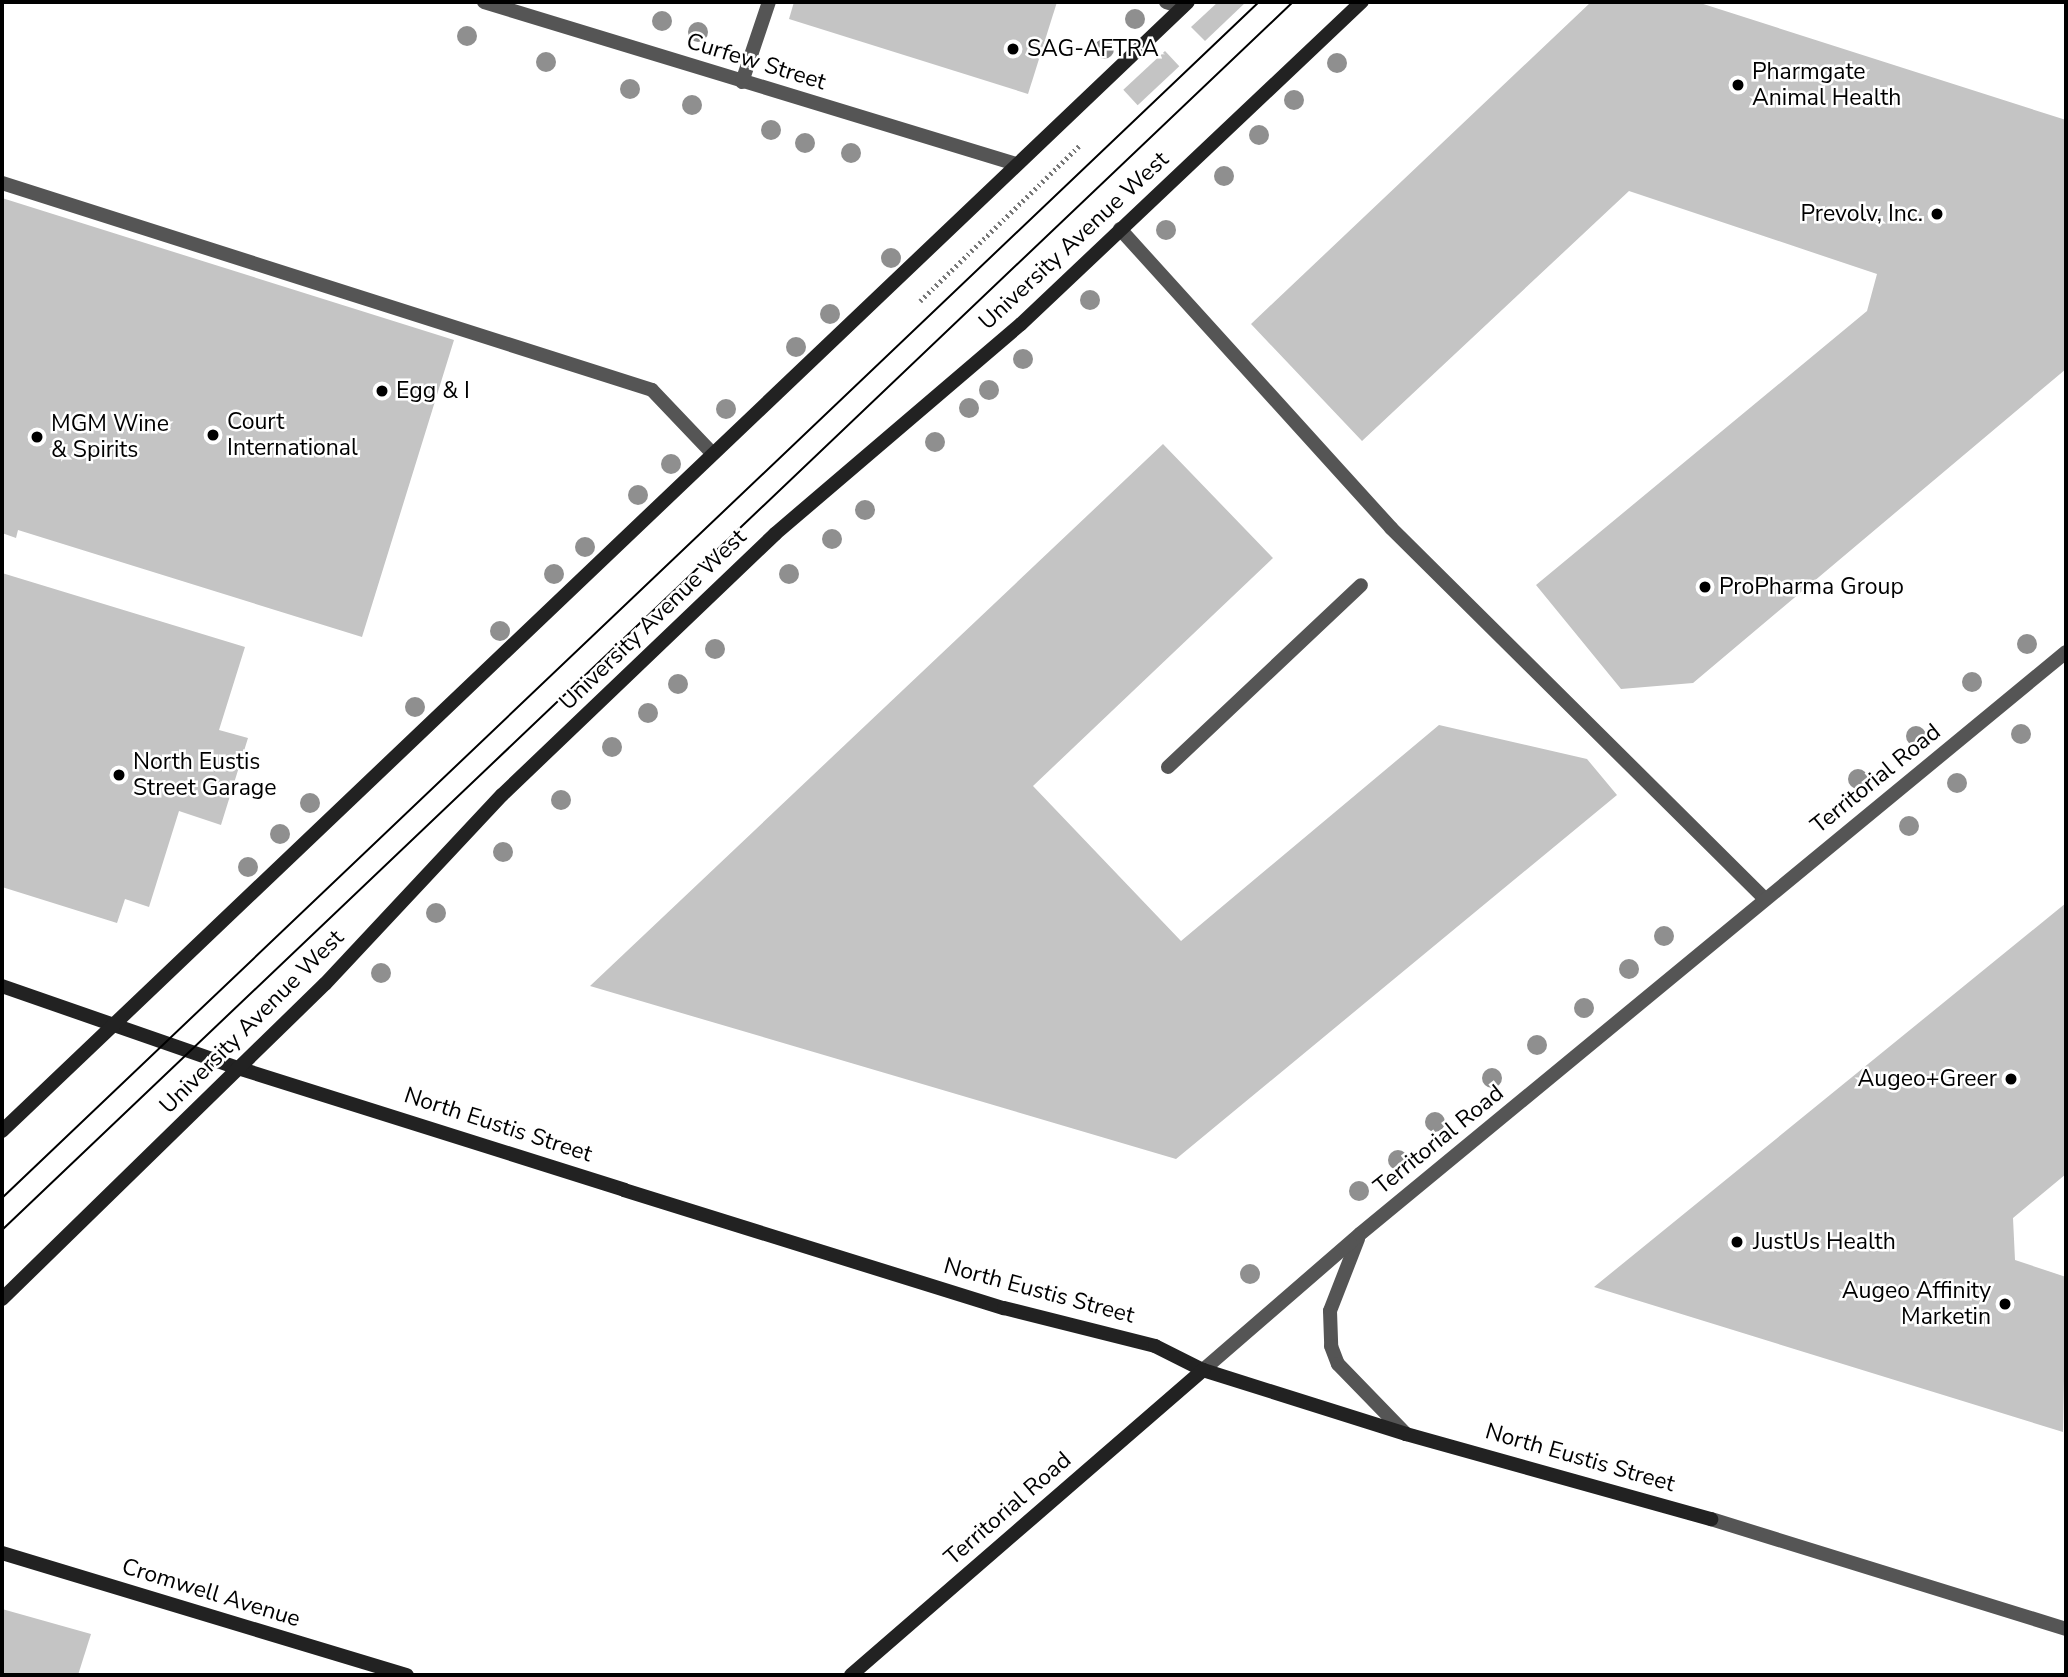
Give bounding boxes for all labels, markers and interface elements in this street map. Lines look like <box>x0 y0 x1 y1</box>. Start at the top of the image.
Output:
street label: Curfew Street <box>683 28 829 96</box>
place label: SAG-AFTRA <box>1027 35 1159 63</box>
marker: SAG-AFTRA <box>1005 41 1021 57</box>
place label: Pharmgate Animal Health <box>1752 58 1901 112</box>
marker: Pharmgate Animal Health <box>1730 77 1746 93</box>
street label: University Avenue West <box>974 146 1174 336</box>
place label: Prevolv, Inc. <box>1801 200 1923 228</box>
marker: Prevolv, Inc. <box>1929 206 1945 222</box>
place label: Egg & I <box>396 377 470 405</box>
marker: Egg & I <box>374 383 390 399</box>
place label: Court International <box>227 408 358 462</box>
place label: MGM Wine & Spirits <box>51 410 169 464</box>
marker: Court International <box>205 427 221 443</box>
marker: MGM Wine & Spirits <box>29 429 45 445</box>
street label: University Avenue West <box>554 524 752 716</box>
place label: ProPharma Group <box>1719 573 1904 601</box>
marker: ProPharma Group <box>1697 579 1713 595</box>
street label: Territorial Road <box>1806 718 1946 840</box>
place label: North Eustis Street Garage <box>133 748 277 802</box>
marker: North Eustis Street Garage <box>111 767 127 783</box>
street label: University Avenue West <box>154 924 350 1120</box>
place label: Augeo+Greer <box>1858 1065 1997 1093</box>
marker: Augeo+Greer <box>2003 1071 2019 1087</box>
street label: Territorial Road <box>1369 1079 1509 1201</box>
street label: North Eustis Street <box>401 1082 595 1168</box>
place label: JustUs Health <box>1753 1228 1896 1256</box>
marker: JustUs Health <box>1727 1232 1747 1252</box>
street label: North Eustis Street <box>941 1252 1137 1330</box>
place label: Augeo Affinity Marketin <box>1842 1277 1991 1331</box>
marker: Augeo Affinity Marketin <box>1997 1296 2013 1312</box>
street label: North Eustis Street <box>1482 1418 1678 1498</box>
street label: Territorial Road <box>939 1446 1077 1572</box>
street label: Cromwell Avenue <box>118 1553 304 1633</box>

